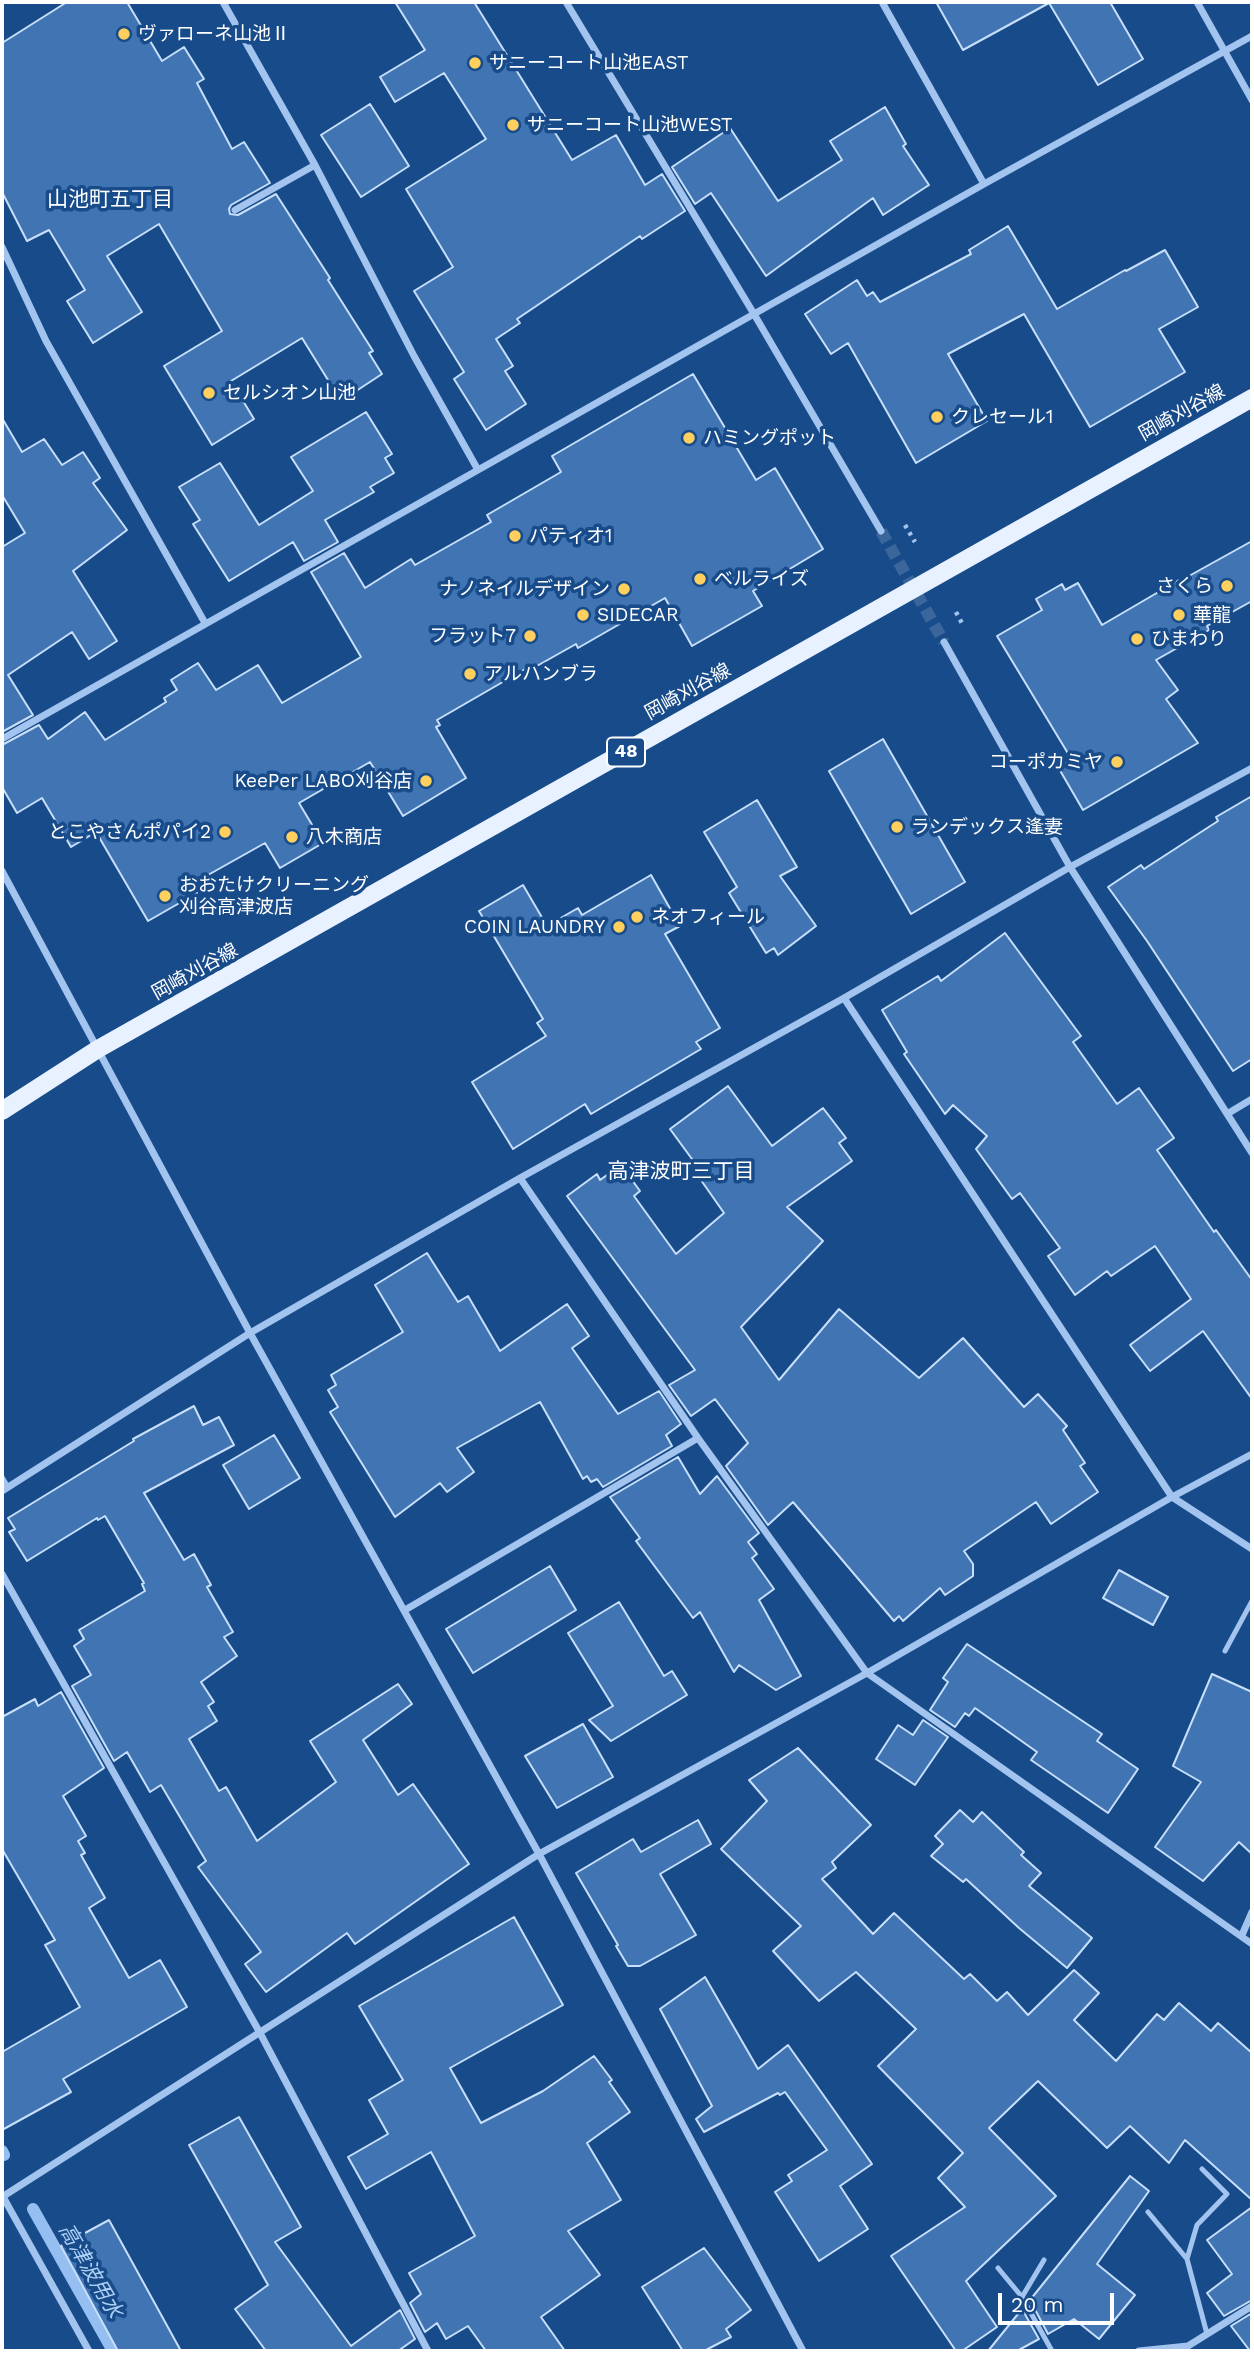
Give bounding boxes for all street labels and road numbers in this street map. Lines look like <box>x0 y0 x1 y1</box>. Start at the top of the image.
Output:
street label: 岡崎刈谷線 <box>1135 380 1229 446</box>
street label: 岡崎刈谷線 <box>641 659 735 725</box>
road number: 48 <box>607 738 645 766</box>
street label: 岡崎刈谷線 <box>148 939 242 1005</box>

